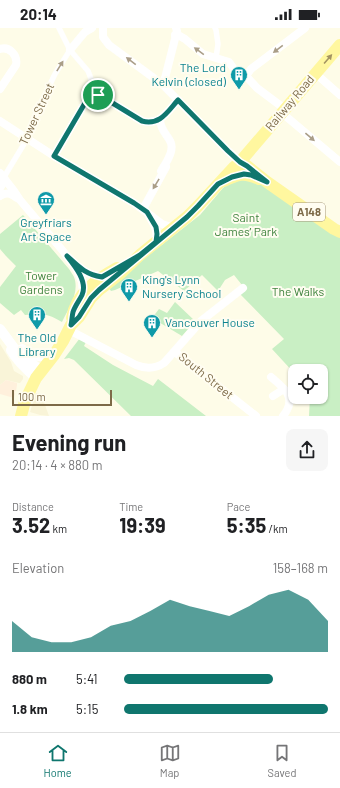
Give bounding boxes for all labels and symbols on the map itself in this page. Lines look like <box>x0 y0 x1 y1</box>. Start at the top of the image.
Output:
one-way arrow <box>273 44 283 52</box>
one-way arrow <box>194 47 205 55</box>
one-way arrow <box>323 53 332 64</box>
one-way arrow <box>126 57 136 65</box>
one-way arrow <box>57 60 64 71</box>
place label: The Lord Kelvin (closed) <box>152 60 227 88</box>
building icon: The Lord Kelvin (closed) <box>229 65 249 90</box>
street label: Railway Road <box>262 72 317 133</box>
pin <box>81 78 115 112</box>
street label: Tower Street <box>16 80 57 147</box>
one-way arrow <box>305 133 316 142</box>
one-way arrow <box>153 178 160 190</box>
museum icon: Greyfriars Art Space <box>36 190 56 215</box>
road number: A148 <box>293 203 325 221</box>
park label: Saint James’ Park <box>215 210 277 238</box>
place label: Greyfriars Art Space <box>20 215 72 243</box>
park label: Tower Gardens <box>20 268 63 296</box>
place label: King's Lynn Nursery School <box>142 272 221 300</box>
building icon: King's Lynn Nursery School <box>119 277 139 302</box>
park label: The Walks <box>272 284 325 298</box>
building icon: The Old Library <box>27 305 47 330</box>
building icon: Vancouver House <box>142 313 162 338</box>
place label: Vancouver House <box>165 315 255 329</box>
place label: The Old Library <box>18 330 56 358</box>
street label: South Street <box>177 349 237 401</box>
scale bar <box>12 388 112 407</box>

